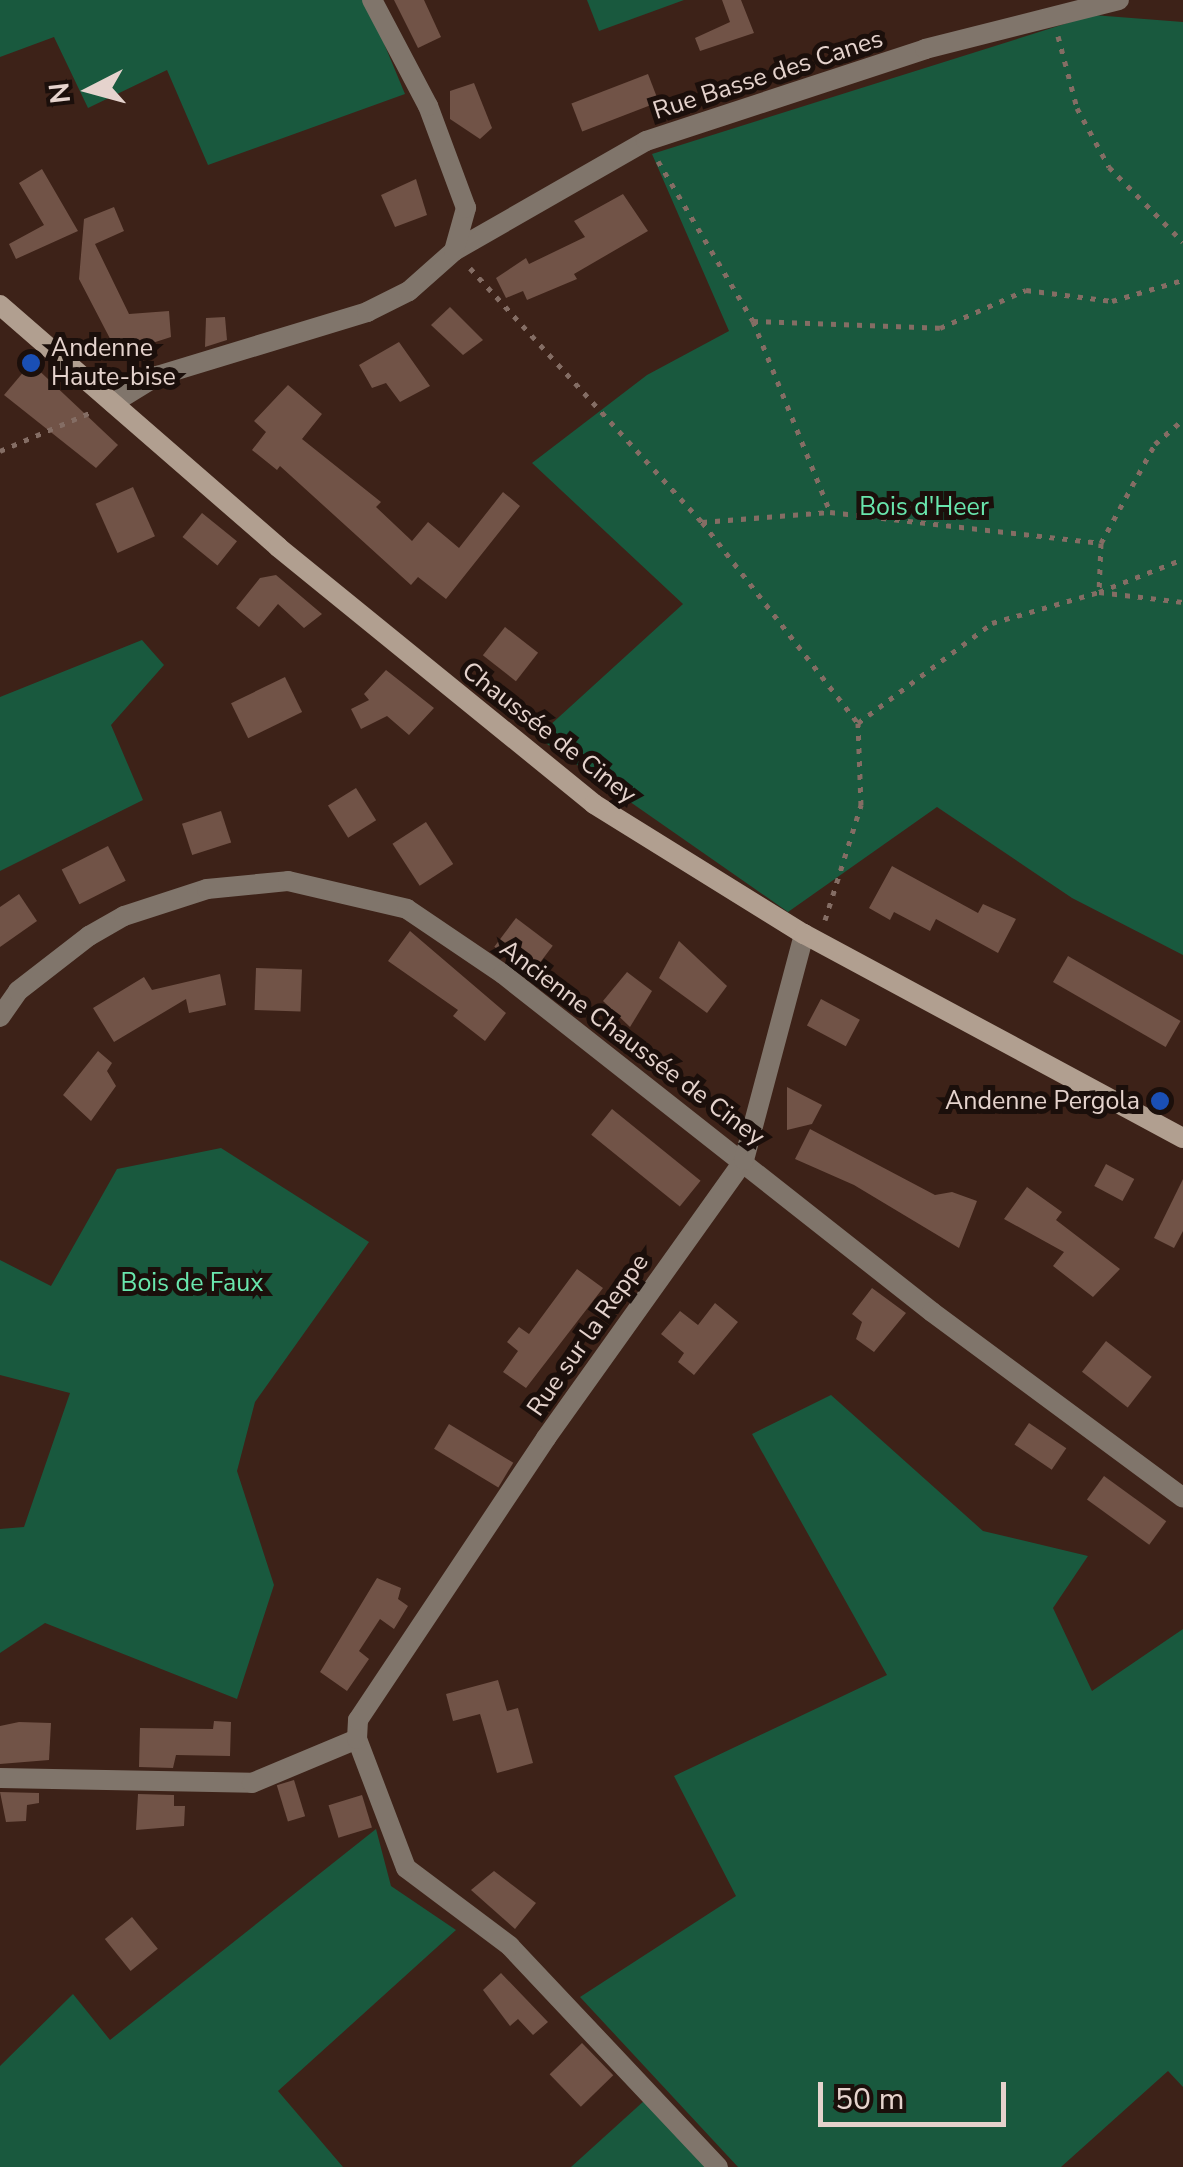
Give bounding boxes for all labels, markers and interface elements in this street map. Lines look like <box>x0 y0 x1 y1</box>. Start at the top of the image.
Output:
street label: Rue Basse des Canes <box>649 24 887 126</box>
north arrow <box>40 40 140 140</box>
text: N <box>40 81 80 106</box>
place label: Andenne Haute-bise <box>51 334 176 393</box>
marker: Andenne Haute-bise <box>20 352 42 374</box>
park label: Bois d'Heer <box>859 492 989 522</box>
street label: Chaussée de Ciney <box>456 656 642 810</box>
street label: Ancienne Chaussée de Ciney <box>494 934 770 1152</box>
place label: Andenne Pergola <box>945 1086 1140 1116</box>
marker: Andenne Pergola <box>1149 1090 1171 1112</box>
street label: Rue sur la Reppe <box>521 1248 655 1422</box>
park label: Bois de Faux <box>121 1268 263 1298</box>
scale bar <box>823 2062 1010 2124</box>
text: 50 m <box>835 2079 904 2120</box>

